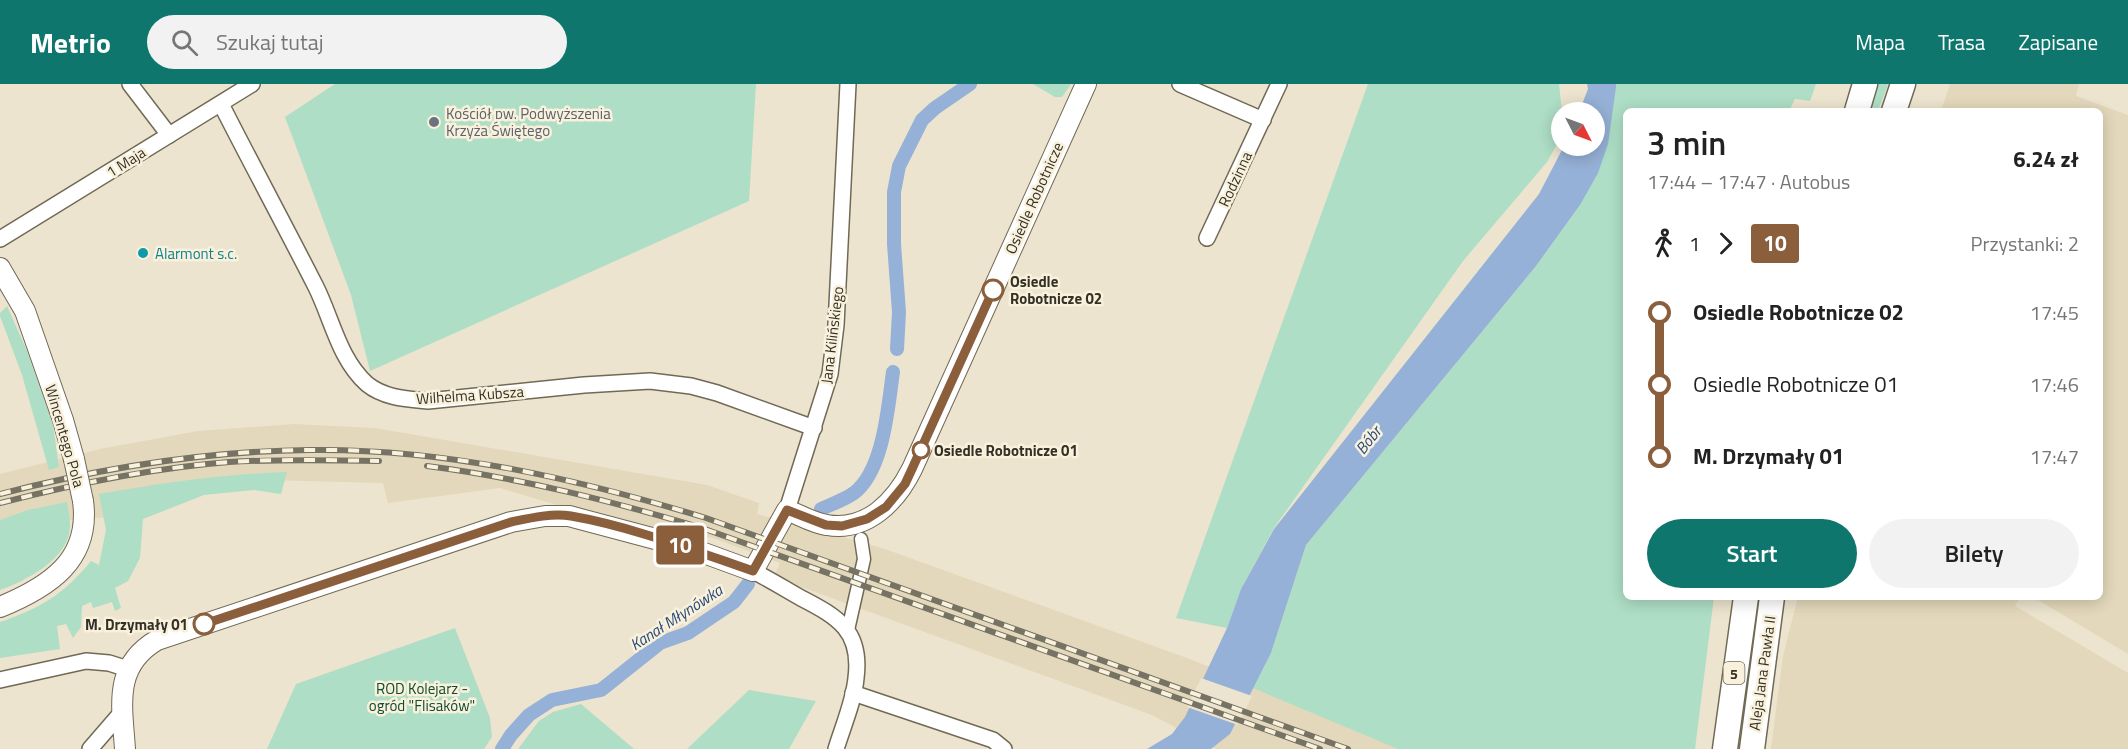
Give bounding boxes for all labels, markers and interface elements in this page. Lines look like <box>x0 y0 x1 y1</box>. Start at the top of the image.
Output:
search box <box>147 15 567 69</box>
text: Metrio <box>30 21 111 64</box>
text: Szukaj tutaj <box>216 25 324 59</box>
icon: search <box>168 26 201 59</box>
text: Mapa <box>1855 26 1905 58</box>
text: Trasa <box>1938 26 1985 58</box>
text: Zapisane <box>2018 26 2098 58</box>
place label: Kościół pw. Podwyższenia Krzyża Świętego <box>446 102 611 142</box>
north arrow <box>1551 102 1605 156</box>
map controls <box>1551 102 1605 156</box>
marker: Kościół pw. Podwyższenia Krzyża Świętego <box>427 115 441 129</box>
text: 3 min <box>1647 118 1726 168</box>
street label: Osiedle Robotnicze <box>999 138 1069 258</box>
street label: 1 Maja <box>102 141 151 183</box>
text: 6.24 zł <box>2013 142 2079 176</box>
street label: Rodzinna <box>1212 147 1258 210</box>
text: 17:44 – 17:47 · Autobus <box>1647 166 1850 197</box>
icon: walk <box>1647 227 1680 260</box>
icon: forward <box>1709 227 1742 260</box>
text: 10 <box>1763 227 1787 259</box>
text: 1 <box>1689 228 1700 259</box>
text: Przystanki: 2 <box>1971 228 2079 259</box>
place label: Alarmont s.c. <box>155 242 237 265</box>
marker: Alarmont s.c. <box>136 246 150 260</box>
place label: Osiedle Robotnicze 02 <box>1010 270 1102 310</box>
marker: Osiedle Robotnicze 02 <box>982 279 1004 301</box>
street label: Jana Kilińskiego <box>815 285 849 385</box>
text: Osiedle Robotnicze 02 <box>1693 295 1904 329</box>
text: 17:45 <box>2030 297 2079 328</box>
text: Osiedle Robotnicze 01 <box>1693 367 1899 401</box>
text: 17:46 <box>2030 369 2079 400</box>
street label: Wilhelma Kubsza <box>415 380 525 410</box>
street label: Wincentego Pola <box>39 382 91 491</box>
water label: Bóbr <box>1349 419 1388 459</box>
place label: Osiedle Robotnicze 01 <box>934 439 1078 462</box>
text: M. Drzymały 01 <box>1693 439 1844 473</box>
marker: Osiedle Robotnicze 01 <box>912 441 930 459</box>
text: 17:47 <box>2030 441 2079 472</box>
button: Start <box>1647 519 1857 588</box>
button: Bilety <box>1869 519 2079 588</box>
line badge: 10 <box>653 526 707 564</box>
text: 10 <box>668 529 692 561</box>
water label: Kanał Młynówka <box>625 577 728 656</box>
place label: M. Drzymały 01 <box>85 613 188 636</box>
marker: M. Drzymały 01 <box>193 613 215 635</box>
street label: Aleja Jana Pawła II <box>1743 614 1781 732</box>
road number: 5 <box>1724 662 1744 684</box>
park label: ROD Kolejarz - ogród "Flisaków" <box>369 677 475 717</box>

